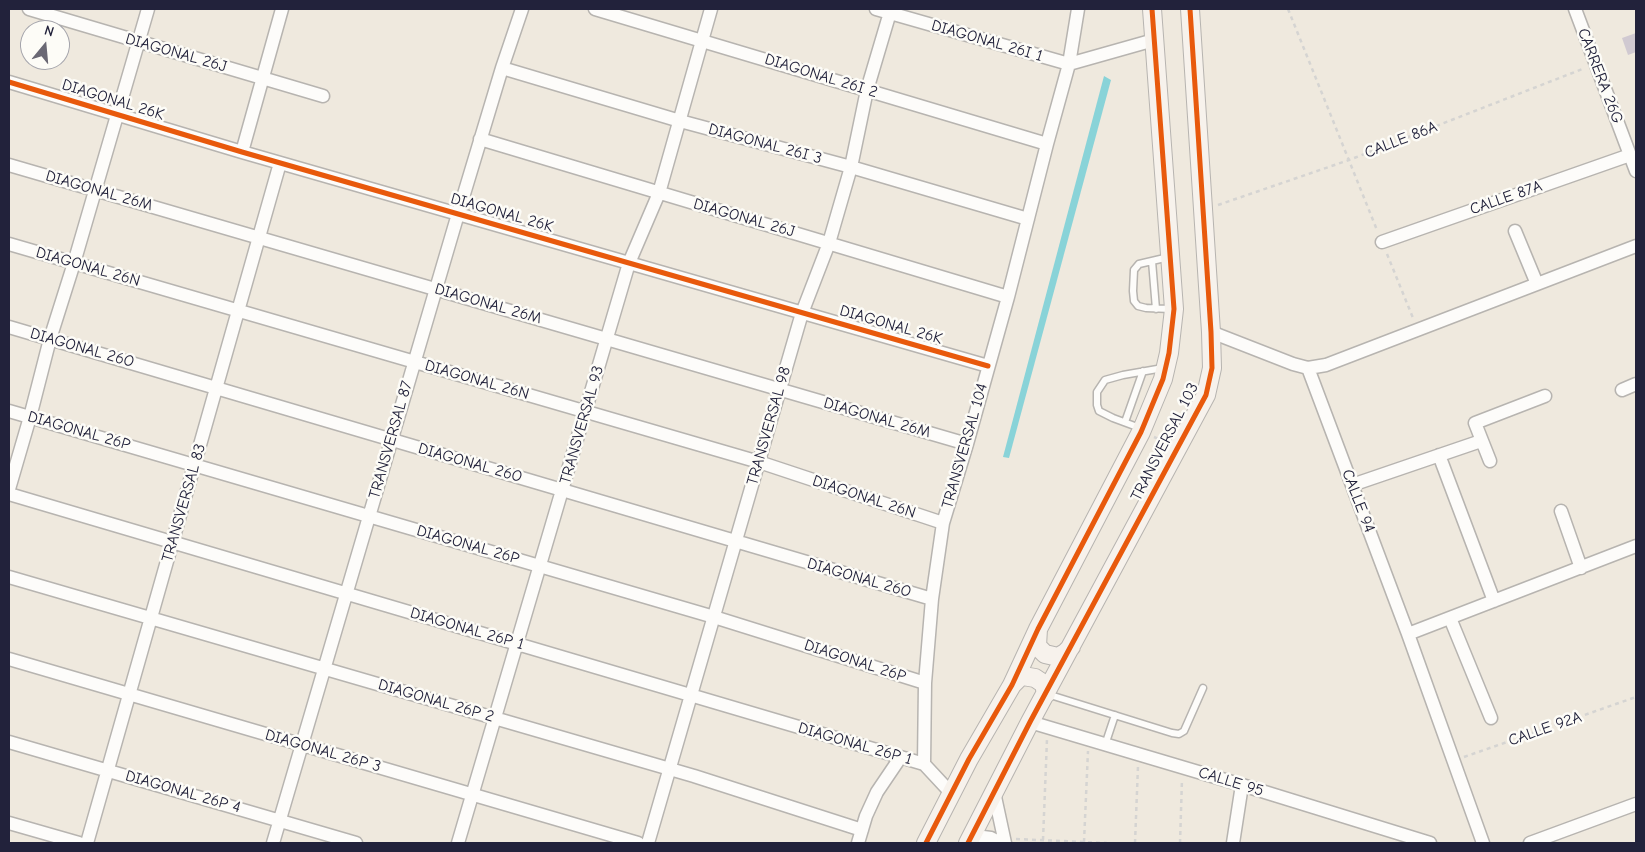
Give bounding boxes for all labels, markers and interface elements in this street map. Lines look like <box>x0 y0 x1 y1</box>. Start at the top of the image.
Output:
street label: DIAGONAL 26I 1 <box>929 16 1045 66</box>
north arrow <box>20 20 70 70</box>
text: N <box>42 22 56 41</box>
street label: CARRERA 26G <box>1573 26 1627 126</box>
street label: DIAGONAL 26J <box>123 29 229 77</box>
street label: DIAGONAL 26I 2 <box>762 50 880 102</box>
street label: DIAGONAL 26K <box>59 75 167 125</box>
street label: CALLE 86A <box>1362 117 1440 163</box>
street label: DIAGONAL 26I 3 <box>706 120 824 168</box>
street label: DIAGONAL 26M <box>43 167 155 215</box>
street label: CALLE 87A <box>1467 177 1545 219</box>
street label: DIAGONAL 26K <box>448 189 556 237</box>
street label: DIAGONAL 26J <box>691 194 797 242</box>
street label: DIAGONAL 26N <box>34 243 142 291</box>
street label: DIAGONAL 26M <box>432 280 544 328</box>
street label: DIAGONAL 26K <box>837 301 945 349</box>
street label: DIAGONAL 26O <box>28 324 136 372</box>
street label: DIAGONAL 26N <box>423 356 531 404</box>
street label: TRANSVERSAL 93 <box>556 364 608 486</box>
street label: TRANSVERSAL 98 <box>743 364 795 488</box>
street label: TRANSVERSAL 87 <box>365 379 417 501</box>
street label: TRANSVERSAL 103 <box>1127 380 1203 504</box>
street label: TRANSVERSAL 104 <box>938 381 992 511</box>
street label: DIAGONAL 26M <box>821 394 933 442</box>
street label: DIAGONAL 26P <box>25 407 133 455</box>
street label: DIAGONAL 26O <box>416 439 524 487</box>
street label: TRANSVERSAL 83 <box>158 442 210 564</box>
street label: CALLE 94 <box>1337 467 1379 535</box>
street label: DIAGONAL 26N <box>810 471 918 523</box>
street label: DIAGONAL 26P <box>414 521 522 569</box>
street label: DIAGONAL 26O <box>805 554 913 602</box>
street label: DIAGONAL 26P 1 <box>408 604 526 654</box>
street label: DIAGONAL 26P <box>802 635 908 687</box>
street label: DIAGONAL 26P 2 <box>376 675 496 727</box>
street label: CALLE 92A <box>1506 708 1584 750</box>
street label: DIAGONAL 26P 1 <box>796 719 914 769</box>
street label: DIAGONAL 26P 3 <box>263 725 383 777</box>
street label: CALLE 95 <box>1196 763 1266 801</box>
street label: DIAGONAL 26P 4 <box>123 766 243 818</box>

